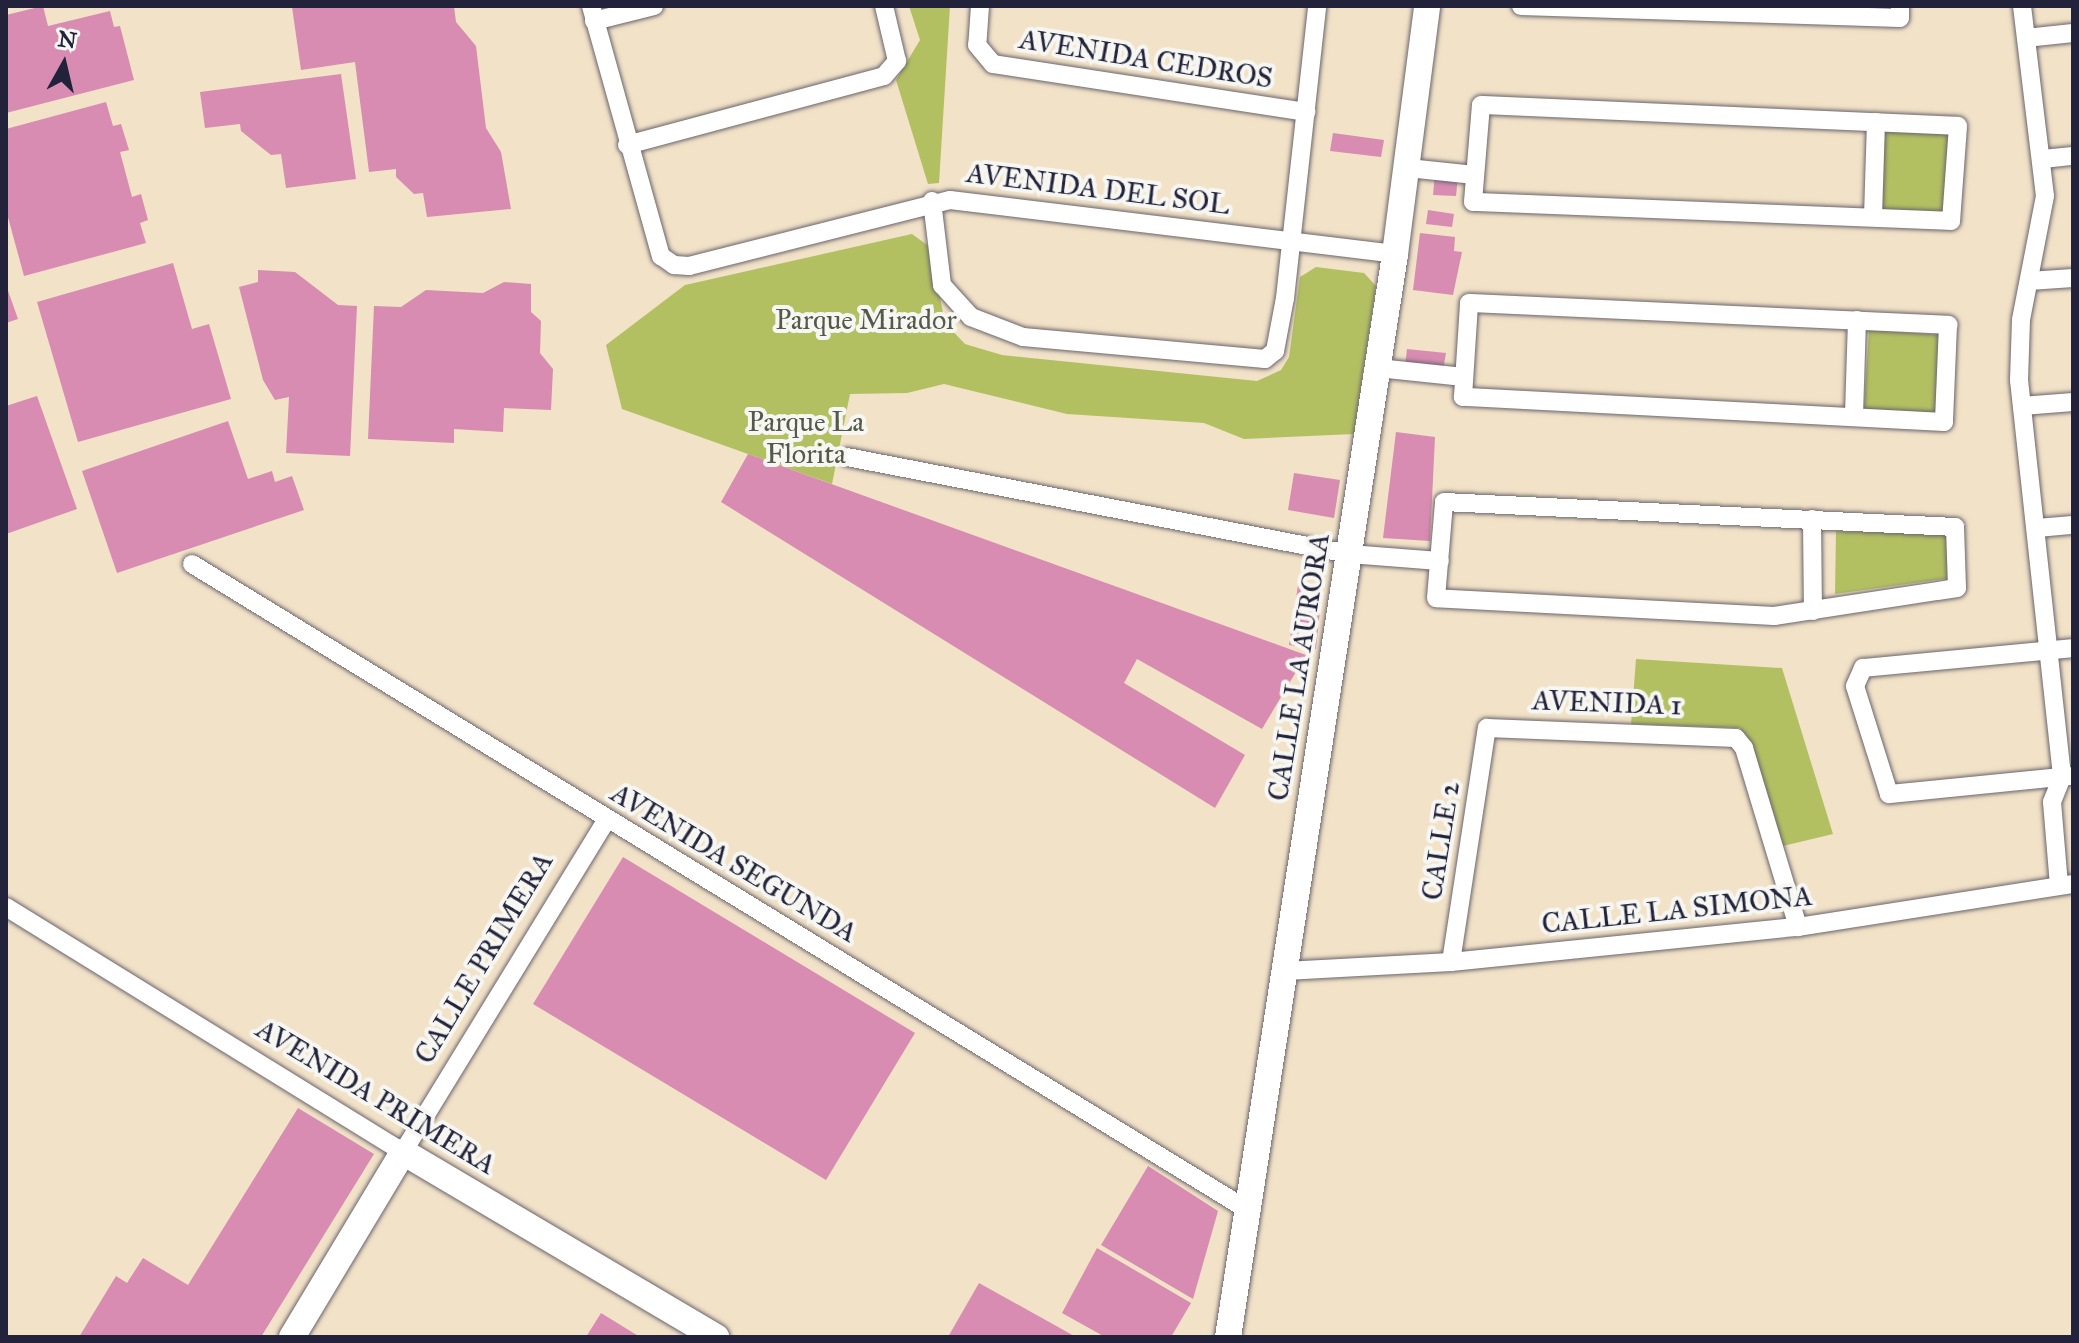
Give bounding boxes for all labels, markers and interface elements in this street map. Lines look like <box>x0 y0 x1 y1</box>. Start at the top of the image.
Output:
street label: AVENIDA CEDROS <box>1017 22 1275 96</box>
north arrow <box>24 24 104 104</box>
text: N <box>56 25 79 54</box>
street label: AVENIDA DEL SOL <box>965 156 1231 222</box>
park label: Parque Mirador <box>775 303 957 337</box>
park label: Parque La Florita <box>748 405 864 471</box>
street label: CALLE LA AURORA <box>1261 531 1337 803</box>
street label: AVENIDA 1 <box>1532 684 1682 722</box>
street label: AVENIDA SEGUNDA <box>605 776 863 950</box>
street label: CALLE 2 <box>1415 780 1467 902</box>
street label: CALLE PRIMERA <box>408 846 560 1070</box>
street label: CALLE LA SIMONA <box>1540 879 1814 941</box>
street label: AVENIDA PRIMERA <box>250 1012 502 1182</box>

